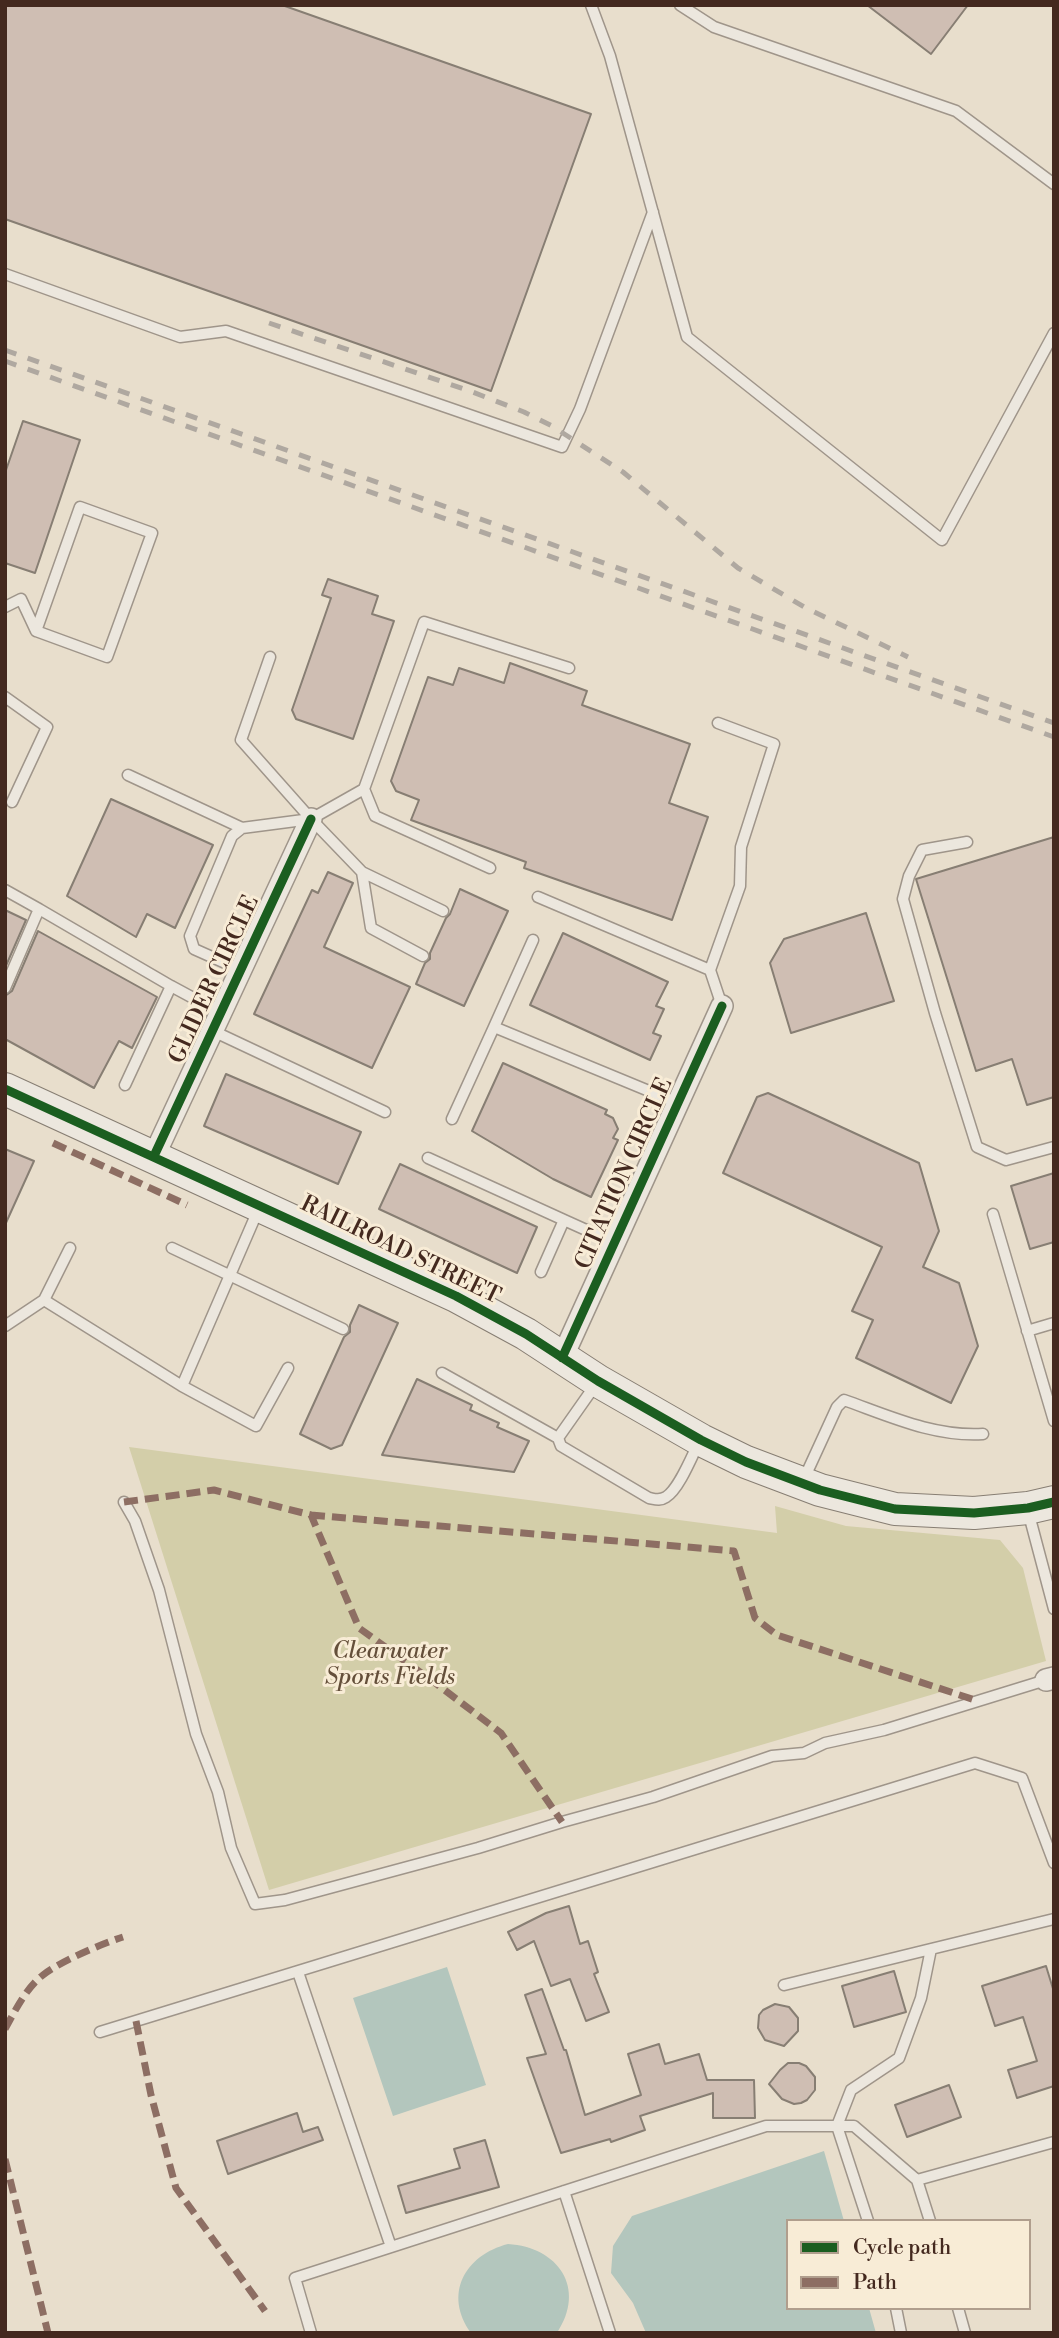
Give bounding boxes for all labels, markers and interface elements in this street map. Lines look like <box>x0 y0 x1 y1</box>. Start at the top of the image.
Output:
street label: GLIDER CIRCLE <box>164 892 266 1068</box>
street label: CITATION CIRCLE <box>570 1074 680 1274</box>
street label: RAILROAD STREET <box>296 1191 504 1311</box>
park label: Clearwater Sports Fields <box>325 1638 455 1692</box>
legend <box>786 2219 1031 2310</box>
text: Cycle path <box>853 2235 951 2261</box>
text: Path <box>853 2270 897 2296</box>

